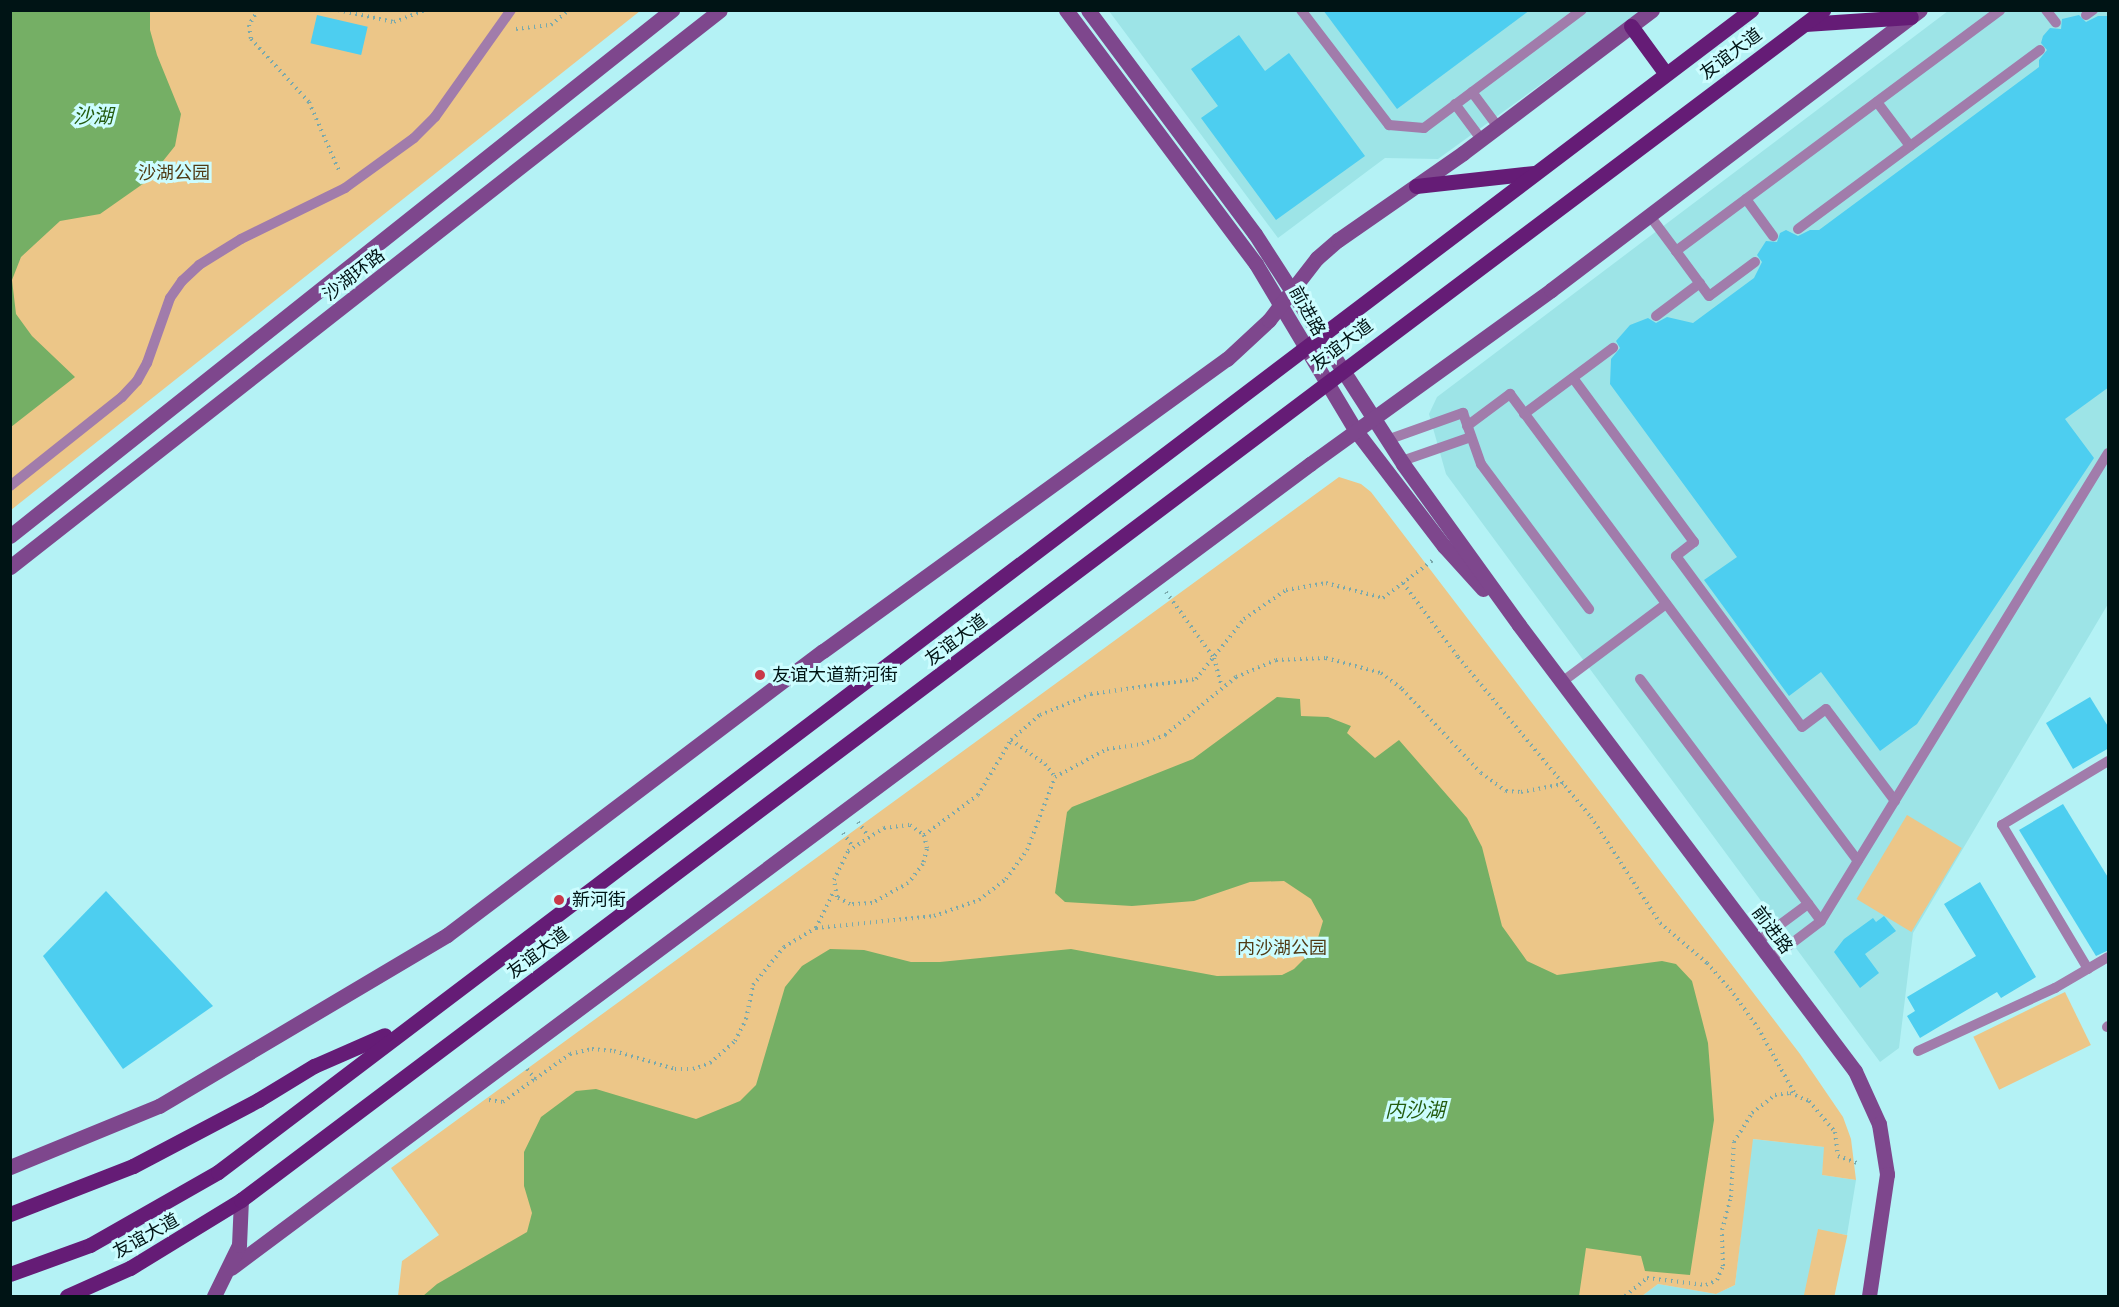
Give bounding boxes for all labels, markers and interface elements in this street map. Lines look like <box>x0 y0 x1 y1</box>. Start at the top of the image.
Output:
street label: 友谊大道 <box>1696 24 1766 84</box>
water label: 沙湖 <box>73 105 113 129</box>
park label: 沙湖公园 <box>138 162 210 184</box>
street label: 沙湖环路 <box>319 244 389 306</box>
street label: 前进路 <box>1284 282 1330 340</box>
street label: 友谊大道 <box>1307 315 1377 375</box>
street label: 友谊大道 <box>921 610 991 670</box>
place label: 友谊大道新河街 <box>772 664 898 686</box>
marker: 友谊大道新河街 <box>753 668 767 682</box>
place label: 新河街 <box>572 889 626 911</box>
marker: 新河街 <box>550 891 568 909</box>
street label: 前进路 <box>1747 902 1797 958</box>
street label: 友谊大道 <box>503 923 573 983</box>
park label: 内沙湖公园 <box>1237 937 1327 959</box>
water label: 内沙湖 <box>1385 1099 1445 1123</box>
street label: 友谊大道 <box>109 1209 183 1263</box>

